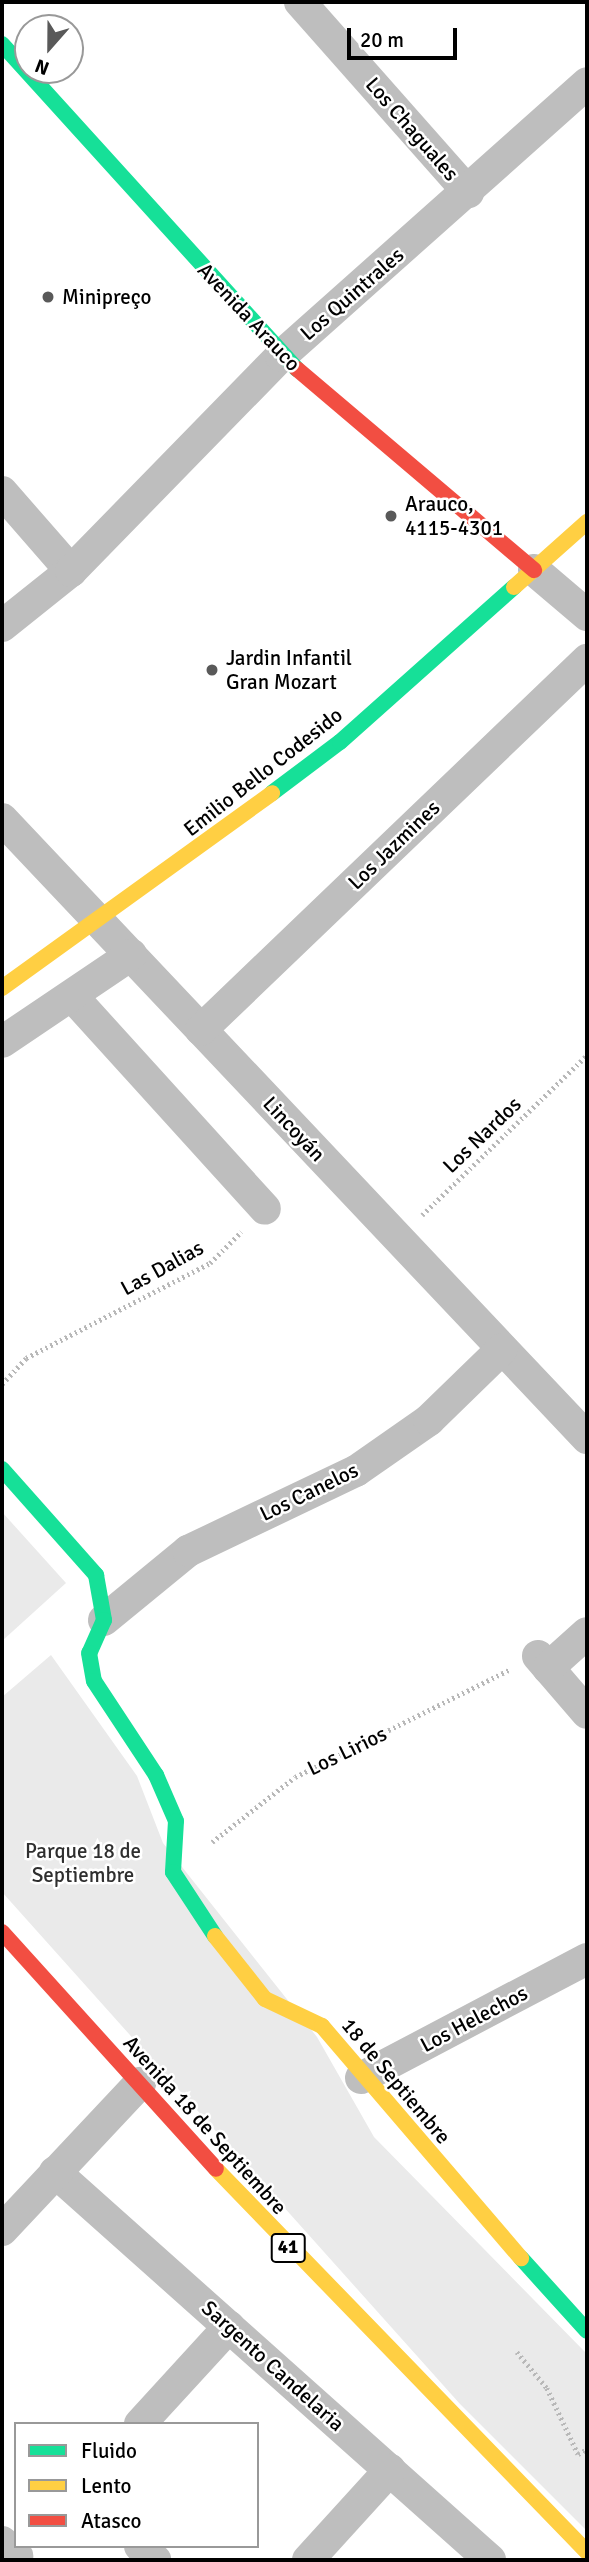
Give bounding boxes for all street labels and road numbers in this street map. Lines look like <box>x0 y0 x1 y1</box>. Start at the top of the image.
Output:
street label: Los Chaguales <box>360 72 464 186</box>
street label: Los Quintrales <box>295 242 409 346</box>
street label: Avenida Arauco <box>192 258 306 376</box>
street label: Emilio Bello Codesido <box>179 702 347 842</box>
street label: Los Jazmines <box>343 795 445 895</box>
street label: Lincoyán <box>258 1091 330 1167</box>
street label: Los Nardos <box>438 1092 526 1178</box>
street label: Las Dalias <box>116 1235 208 1301</box>
street label: Los Canelos <box>256 1457 362 1527</box>
street label: Los Lirios <box>303 1721 391 1781</box>
street label: Los Helechos <box>416 1980 532 2058</box>
street label: 18 de Septiembre <box>336 2013 456 2149</box>
street label: Avenida 18 de Septiembre <box>118 2030 292 2220</box>
road number: 41 <box>270 2232 306 2264</box>
street label: Sargento Candelaria <box>197 2295 349 2437</box>

